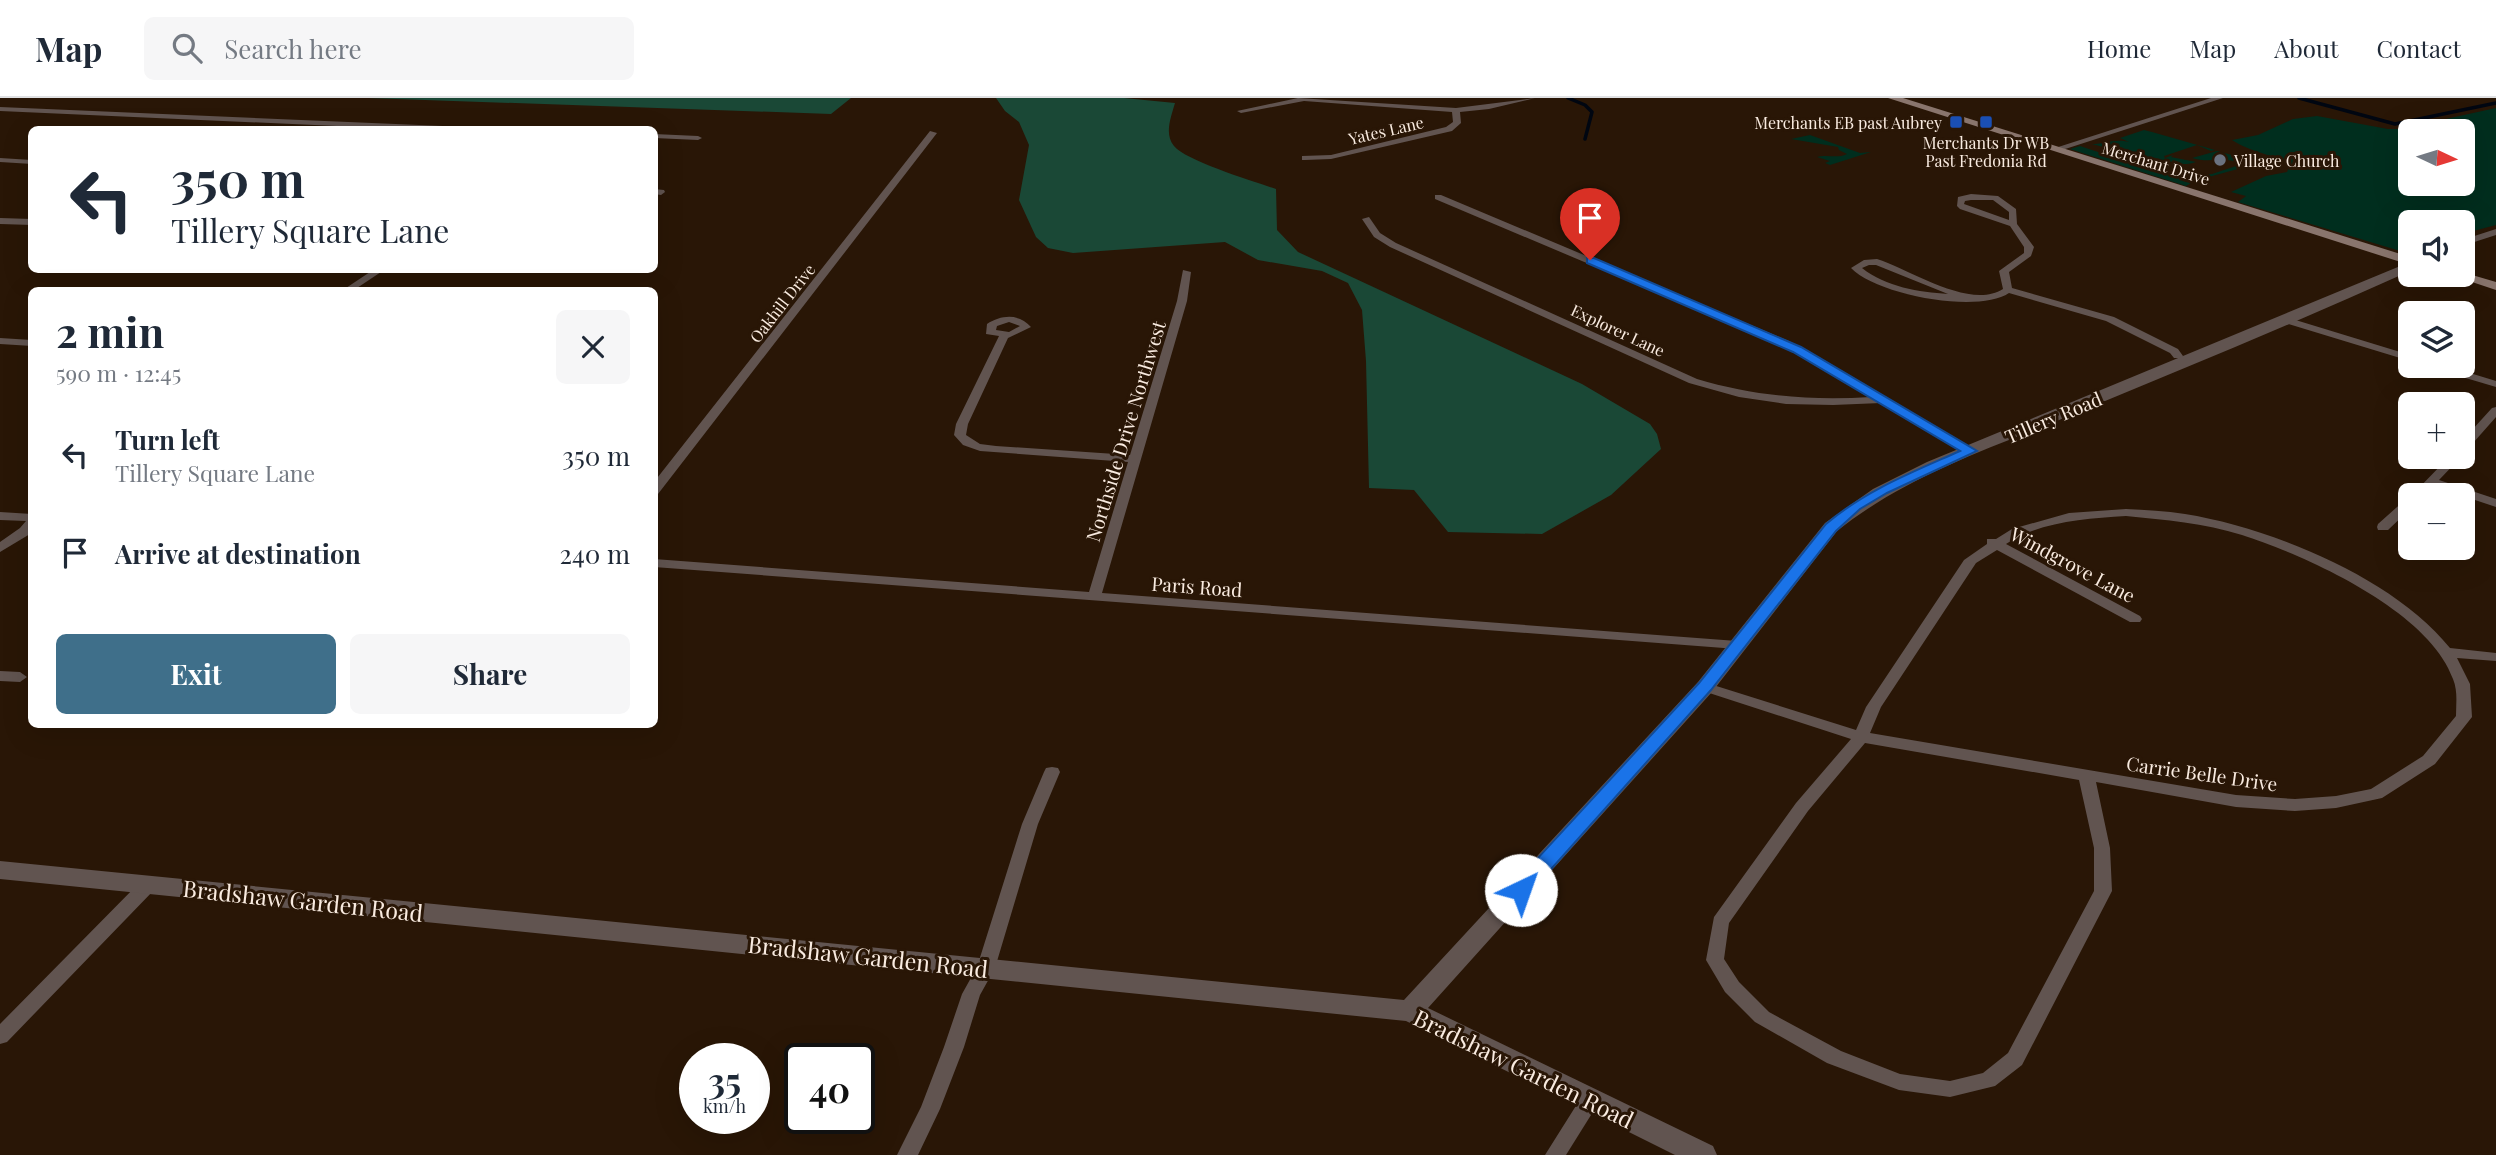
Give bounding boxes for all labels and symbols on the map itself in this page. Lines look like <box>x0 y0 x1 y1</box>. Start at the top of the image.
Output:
street label: Yates Lane <box>1345 111 1426 149</box>
place label: Merchants EB past Aubrey <box>1754 112 1942 133</box>
marker: Merchants EB past Aubrey <box>1948 114 1964 130</box>
marker: Merchants Dr WB Past Fredonia Rd <box>1978 114 1994 130</box>
north arrow <box>2398 119 2474 196</box>
place label: Merchants Dr WB Past Fredonia Rd <box>1923 132 2049 171</box>
street label: Merchant Drive <box>2099 137 2213 189</box>
place label: Village Church <box>2233 150 2340 171</box>
marker: Village Church <box>2212 152 2228 168</box>
pin <box>1560 188 1620 260</box>
street label: Oakhill Drive <box>745 259 819 347</box>
street label: Explorer Lane <box>1568 299 1668 361</box>
street label: Northside Drive Northwest <box>1079 317 1171 545</box>
street label: Tillery Road <box>2000 385 2106 449</box>
street label: Windgrove Lane <box>2005 520 2140 608</box>
street label: Paris Road <box>1151 570 1243 602</box>
street label: Carrie Belle Drive <box>2125 750 2279 796</box>
position arrow <box>1484 853 1558 927</box>
street label: Bradshaw Garden Road <box>181 872 425 928</box>
street label: Bradshaw Garden Road <box>746 928 990 984</box>
street label: Bradshaw Garden Road <box>1409 1001 1639 1135</box>
speed limit sign: 40 <box>784 1043 875 1134</box>

